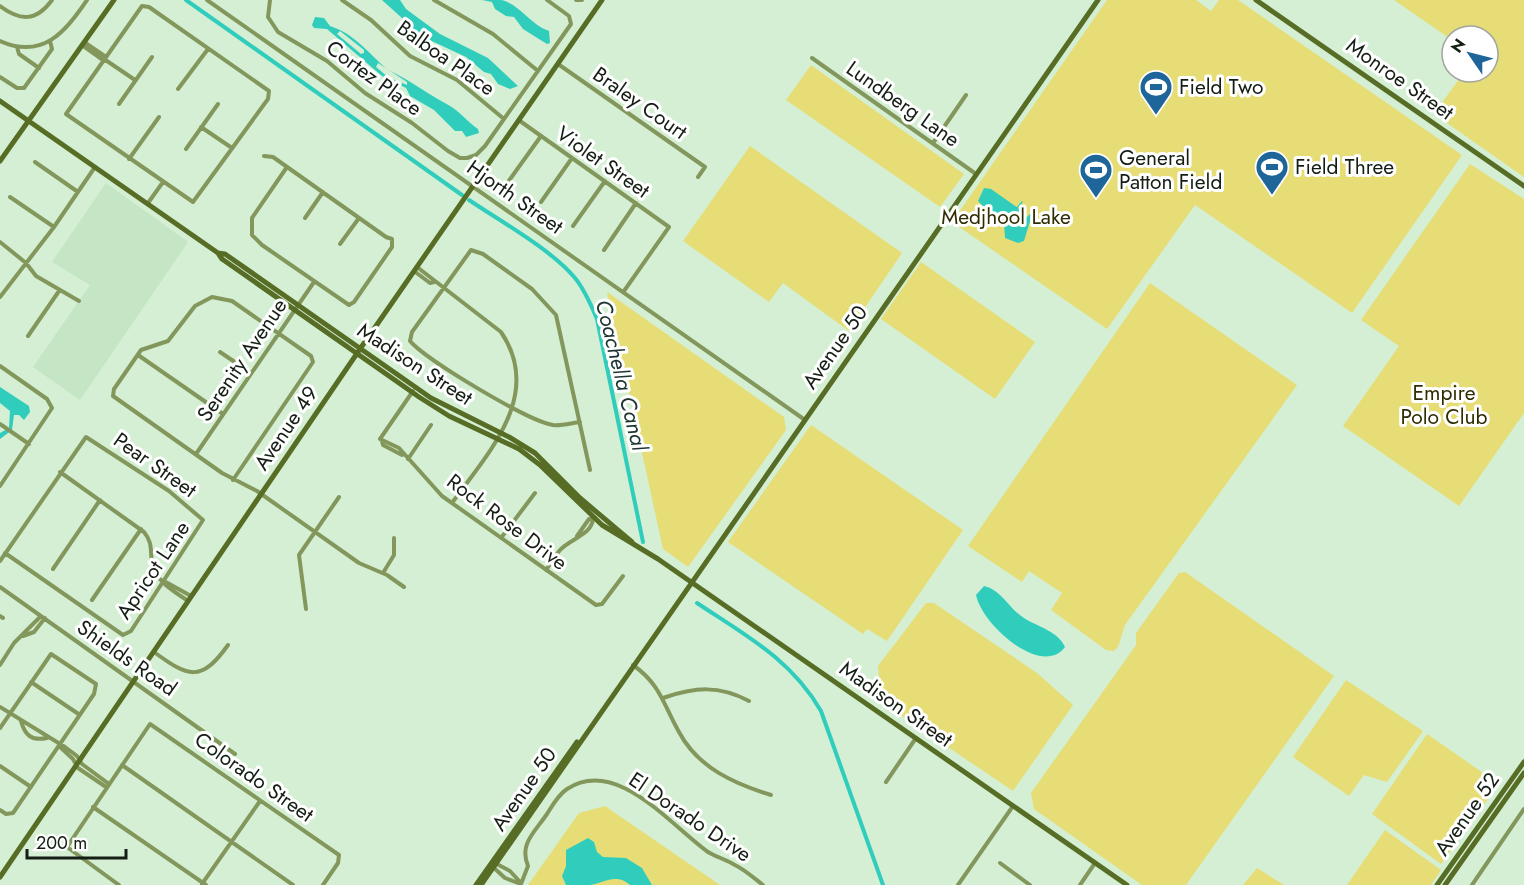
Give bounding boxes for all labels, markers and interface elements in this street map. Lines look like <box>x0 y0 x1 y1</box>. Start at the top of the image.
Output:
street label: Balboa Place <box>391 13 501 103</box>
north arrow <box>1440 24 1500 84</box>
street label: Monroe Street <box>1340 31 1460 127</box>
street label: Cortez Place <box>320 33 428 123</box>
text: N <box>1445 34 1471 57</box>
street label: Lundberg Lane <box>840 54 966 154</box>
street label: Braley Court <box>587 59 693 147</box>
sports icon: Field Two <box>1138 69 1174 116</box>
place label: Field Two <box>1179 72 1263 102</box>
street label: Violet Street <box>550 119 656 205</box>
place label: General Patton Field <box>1119 143 1222 197</box>
sports icon: Field Three <box>1254 149 1290 196</box>
sports icon: General Patton Field <box>1078 152 1114 199</box>
place label: Field Three <box>1295 152 1394 182</box>
street label: Hjorth Street <box>461 153 569 241</box>
park label: Medjhool Lake <box>941 202 1071 232</box>
street label: Serenity Avenue <box>190 292 294 427</box>
water label: Coachella Canal <box>588 296 656 455</box>
street label: Avenue 50 <box>795 299 875 395</box>
street label: Madison Street <box>352 315 478 413</box>
park label: Empire Polo Club <box>1400 378 1488 432</box>
street label: Avenue 49 <box>247 380 325 476</box>
street label: Pear Street <box>107 425 203 505</box>
street label: Rock Rose Drive <box>440 467 574 578</box>
street label: Apricot Lane <box>109 515 197 625</box>
street label: Shields Road <box>71 613 183 703</box>
street label: Madison Street <box>833 654 959 754</box>
street label: Colorado Street <box>188 725 320 829</box>
street label: Avenue 50 <box>484 741 564 837</box>
street label: El Dorado Drive <box>623 765 757 869</box>
street label: Avenue 52 <box>1427 766 1507 862</box>
scale bar <box>27 822 126 860</box>
text: 200 m <box>36 830 87 856</box>

